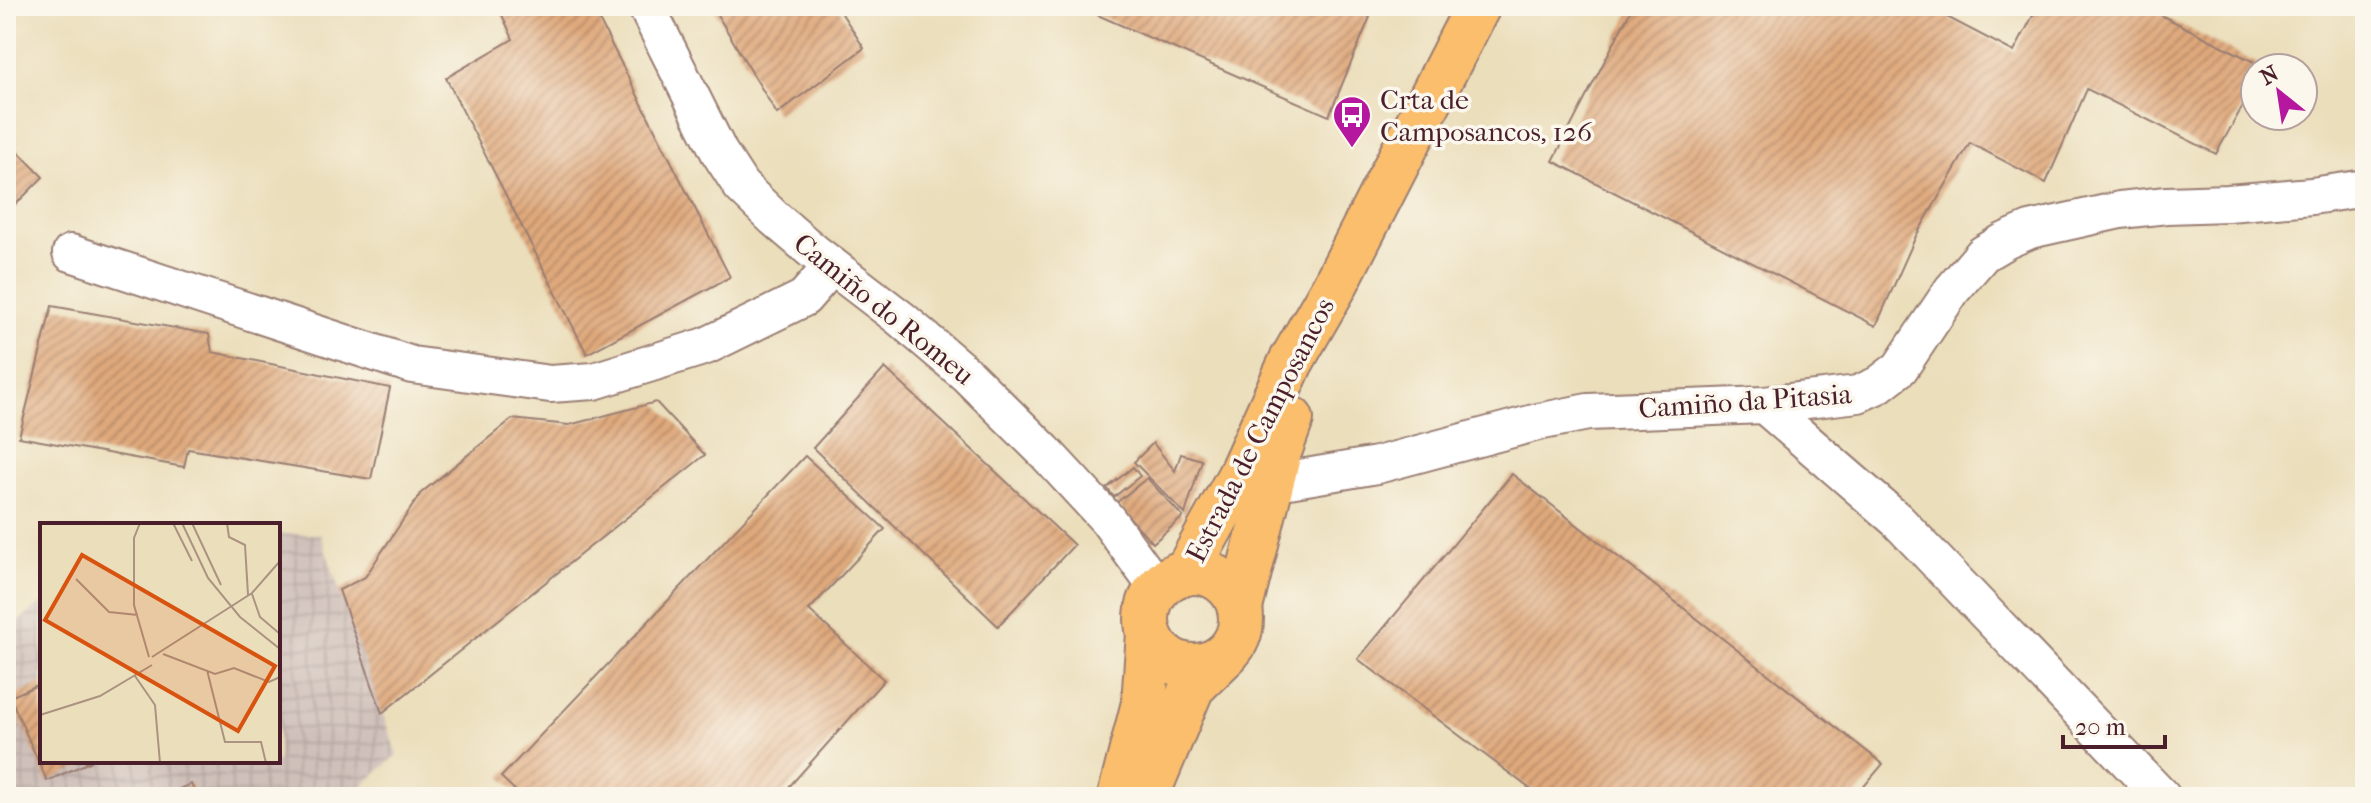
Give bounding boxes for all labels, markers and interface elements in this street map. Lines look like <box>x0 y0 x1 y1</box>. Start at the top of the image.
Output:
north arrow <box>2239 52 2319 132</box>
text: N <box>2256 60 2283 91</box>
place label: Crta de Camposancos, 126 <box>1380 83 1593 148</box>
bus stop icon: Crta de Camposancos, 126 <box>1331 94 1373 149</box>
street label: Camiño do Romeu <box>787 226 981 392</box>
street label: Estrada de Camposancos <box>1179 292 1341 568</box>
street label: Camiño da Pitasia <box>1637 377 1854 425</box>
inset map <box>40 523 280 763</box>
scale bar <box>2063 699 2165 749</box>
text: 20 m <box>2075 713 2126 741</box>

